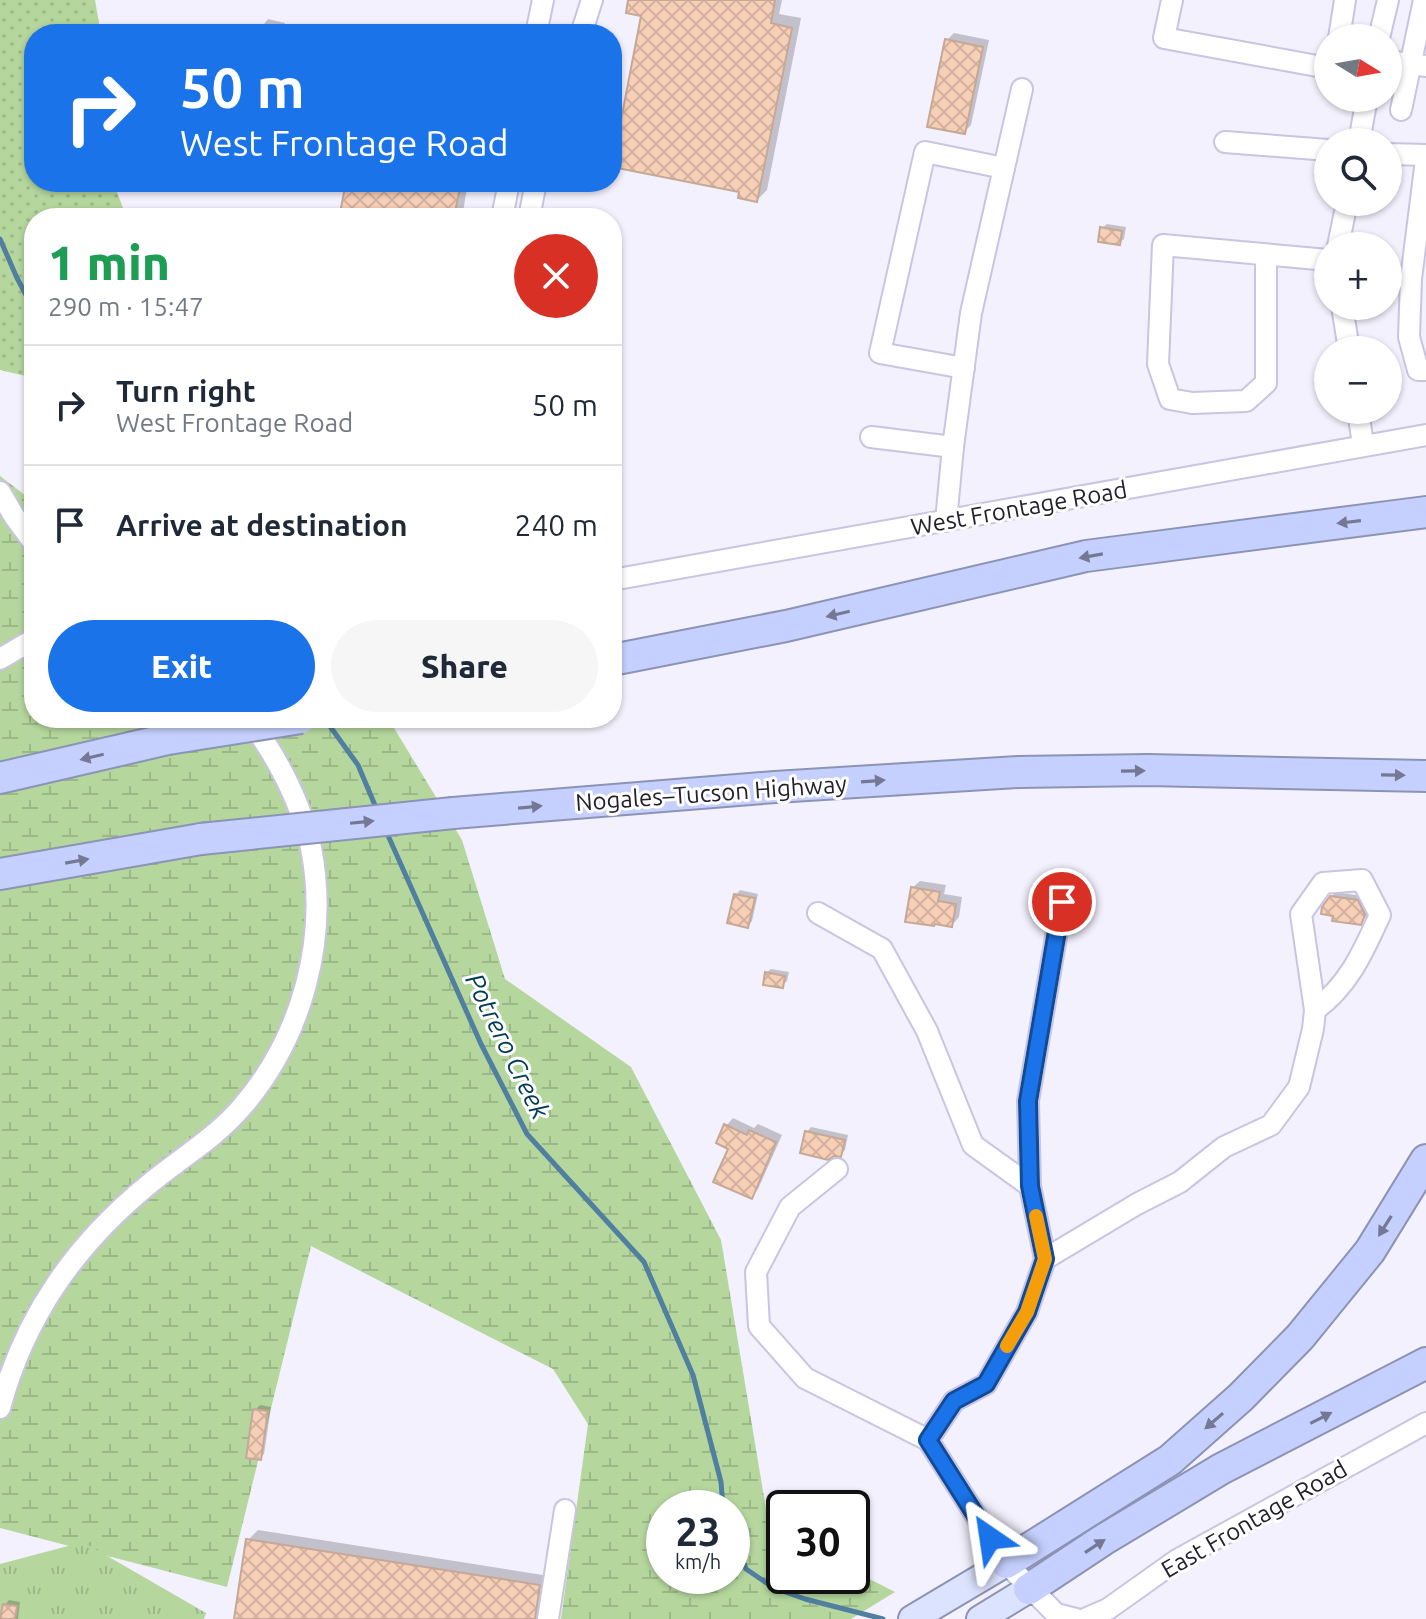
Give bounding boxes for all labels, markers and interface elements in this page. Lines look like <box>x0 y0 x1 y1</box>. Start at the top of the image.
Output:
north arrow <box>1314 24 1402 112</box>
map controls <box>1314 24 1402 424</box>
icon: right <box>48 56 152 160</box>
text: 50 m <box>180 56 305 119</box>
text: West Frontage Road <box>180 122 509 163</box>
button: search <box>1314 128 1402 216</box>
button: + <box>1314 232 1402 320</box>
button: close <box>514 234 598 318</box>
text: 1 min <box>48 235 170 289</box>
text: 290 m · 15:47 <box>48 292 204 321</box>
button: − <box>1314 336 1402 424</box>
text: Turn right <box>116 374 256 408</box>
icon: right <box>48 383 92 427</box>
text: 50 m <box>531 388 598 422</box>
text: West Frontage Road <box>116 408 353 437</box>
street label: West Frontage Road <box>909 476 1129 540</box>
icon: arrive <box>48 503 92 547</box>
text: Arrive at destination <box>116 508 408 542</box>
text: 240 m <box>514 508 598 542</box>
one-way arrow <box>1336 515 1361 528</box>
one-way arrow <box>1078 550 1103 563</box>
one-way arrow <box>825 608 850 621</box>
button: Exit <box>48 620 315 712</box>
button: Share <box>331 620 598 712</box>
one-way arrow <box>80 751 105 763</box>
one-way arrow <box>1121 764 1146 777</box>
one-way arrow <box>1381 769 1406 782</box>
street label: Nogales–Tucson Highway <box>574 770 848 816</box>
one-way arrow <box>861 774 886 787</box>
one-way arrow <box>518 800 543 813</box>
one-way arrow <box>350 816 375 829</box>
one-way arrow <box>65 854 90 866</box>
pin <box>1028 868 1096 936</box>
icon: arrive <box>1040 880 1084 924</box>
water label: Potrero Creek <box>460 969 556 1124</box>
one-way arrow <box>1377 1216 1392 1237</box>
one-way arrow <box>1309 1411 1332 1424</box>
one-way arrow <box>1204 1412 1224 1429</box>
street label: East Frontage Road <box>1156 1455 1352 1583</box>
speed limit sign: 30 <box>766 1490 870 1594</box>
position arrow <box>948 1496 1032 1580</box>
text: 23 <box>675 1509 721 1554</box>
one-way arrow <box>1084 1539 1105 1554</box>
text: km/h <box>675 1550 721 1573</box>

